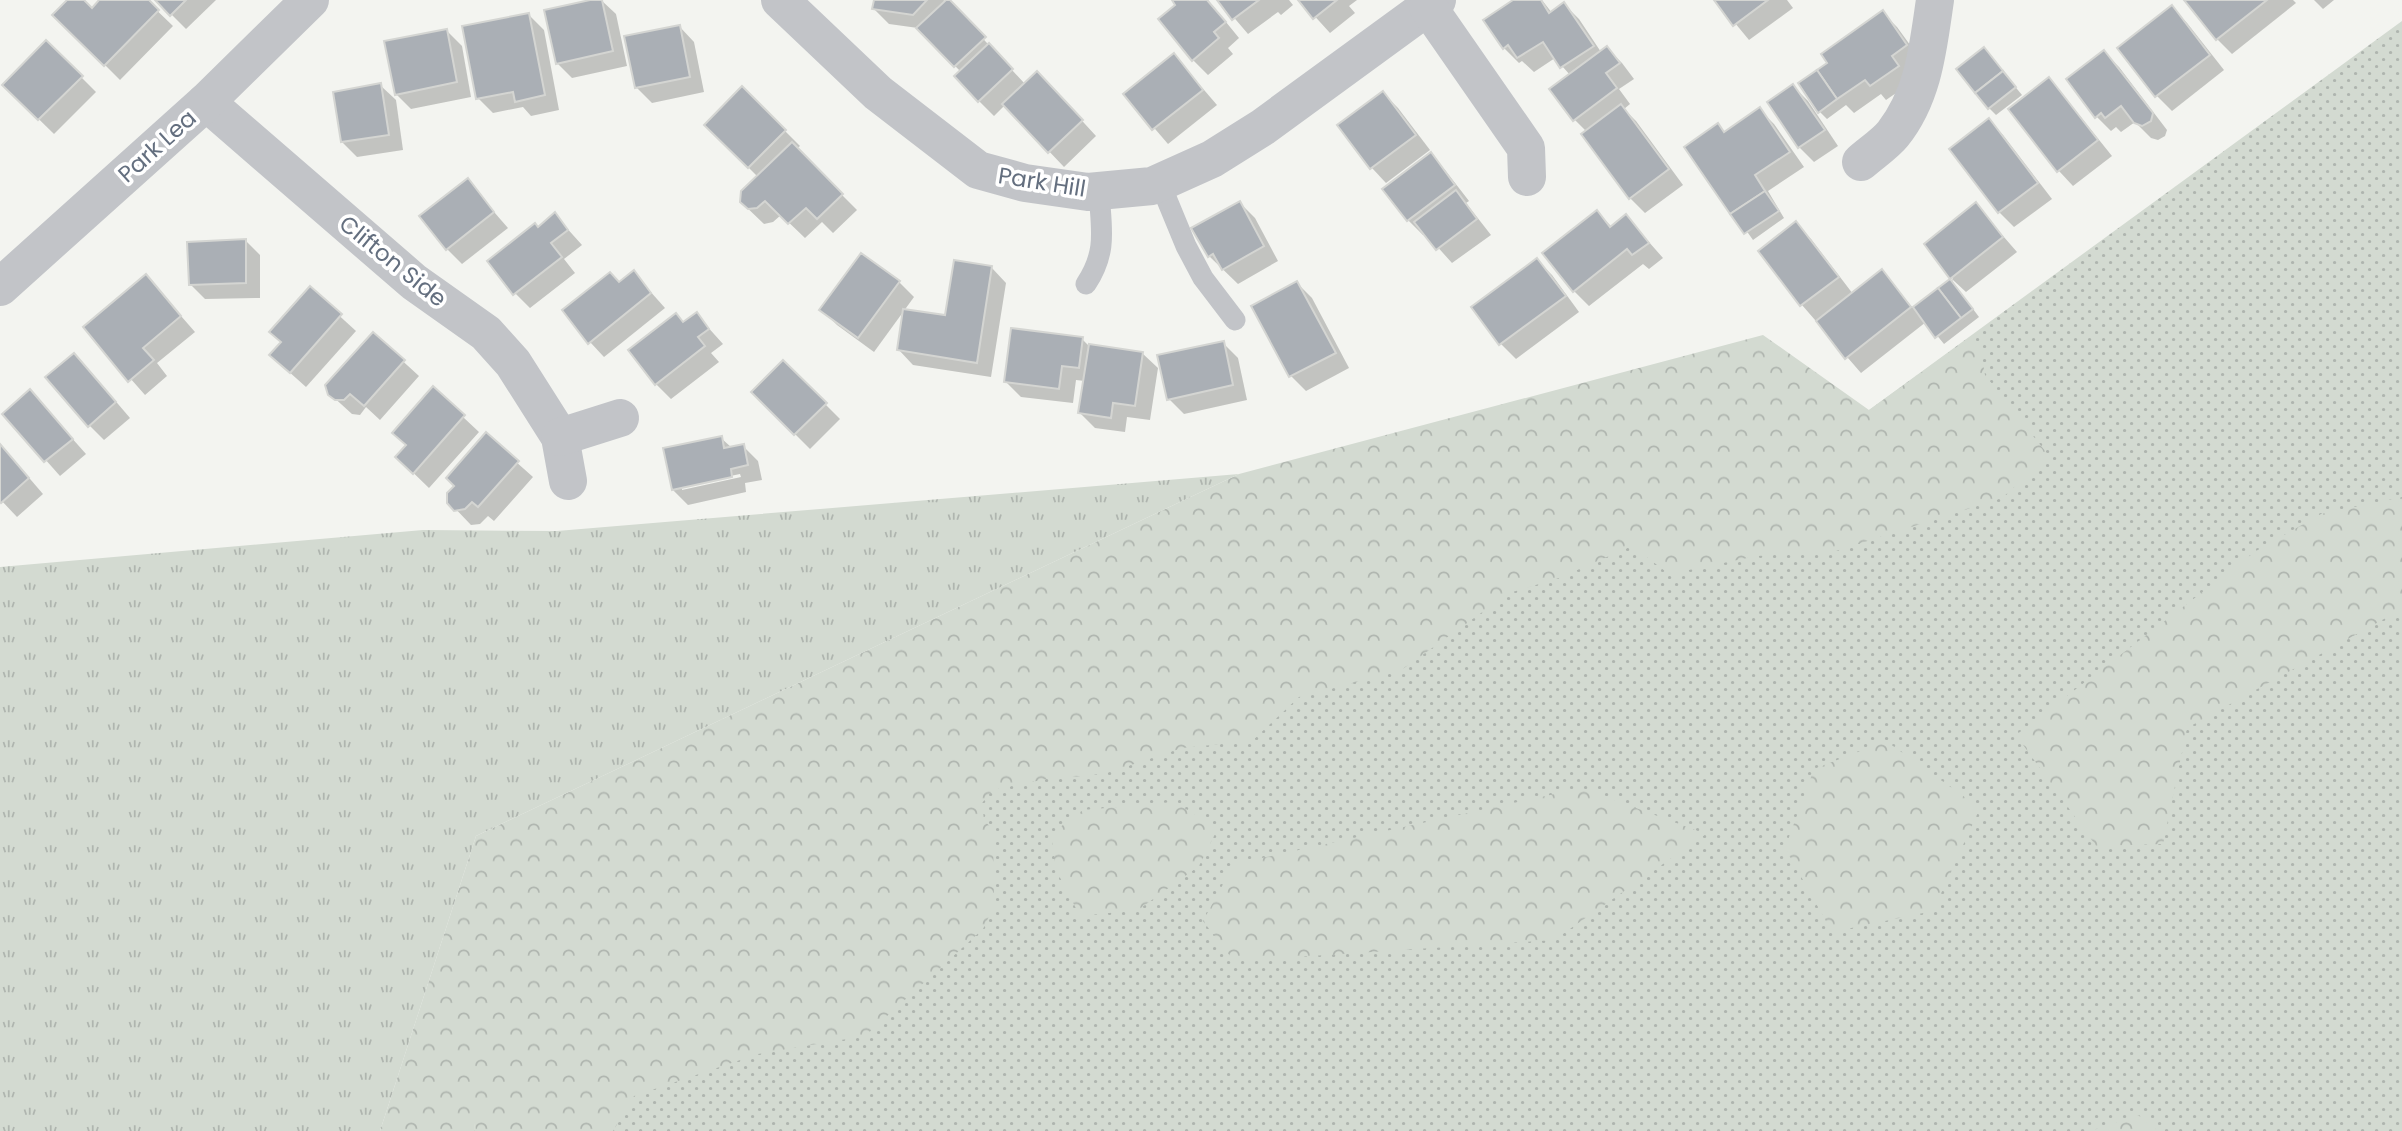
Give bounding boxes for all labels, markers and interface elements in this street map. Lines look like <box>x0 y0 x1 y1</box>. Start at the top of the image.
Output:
street label: Park Lea <box>111 102 203 190</box>
street label: Park Hill <box>996 159 1088 205</box>
street label: Clifton Side <box>333 208 453 314</box>

